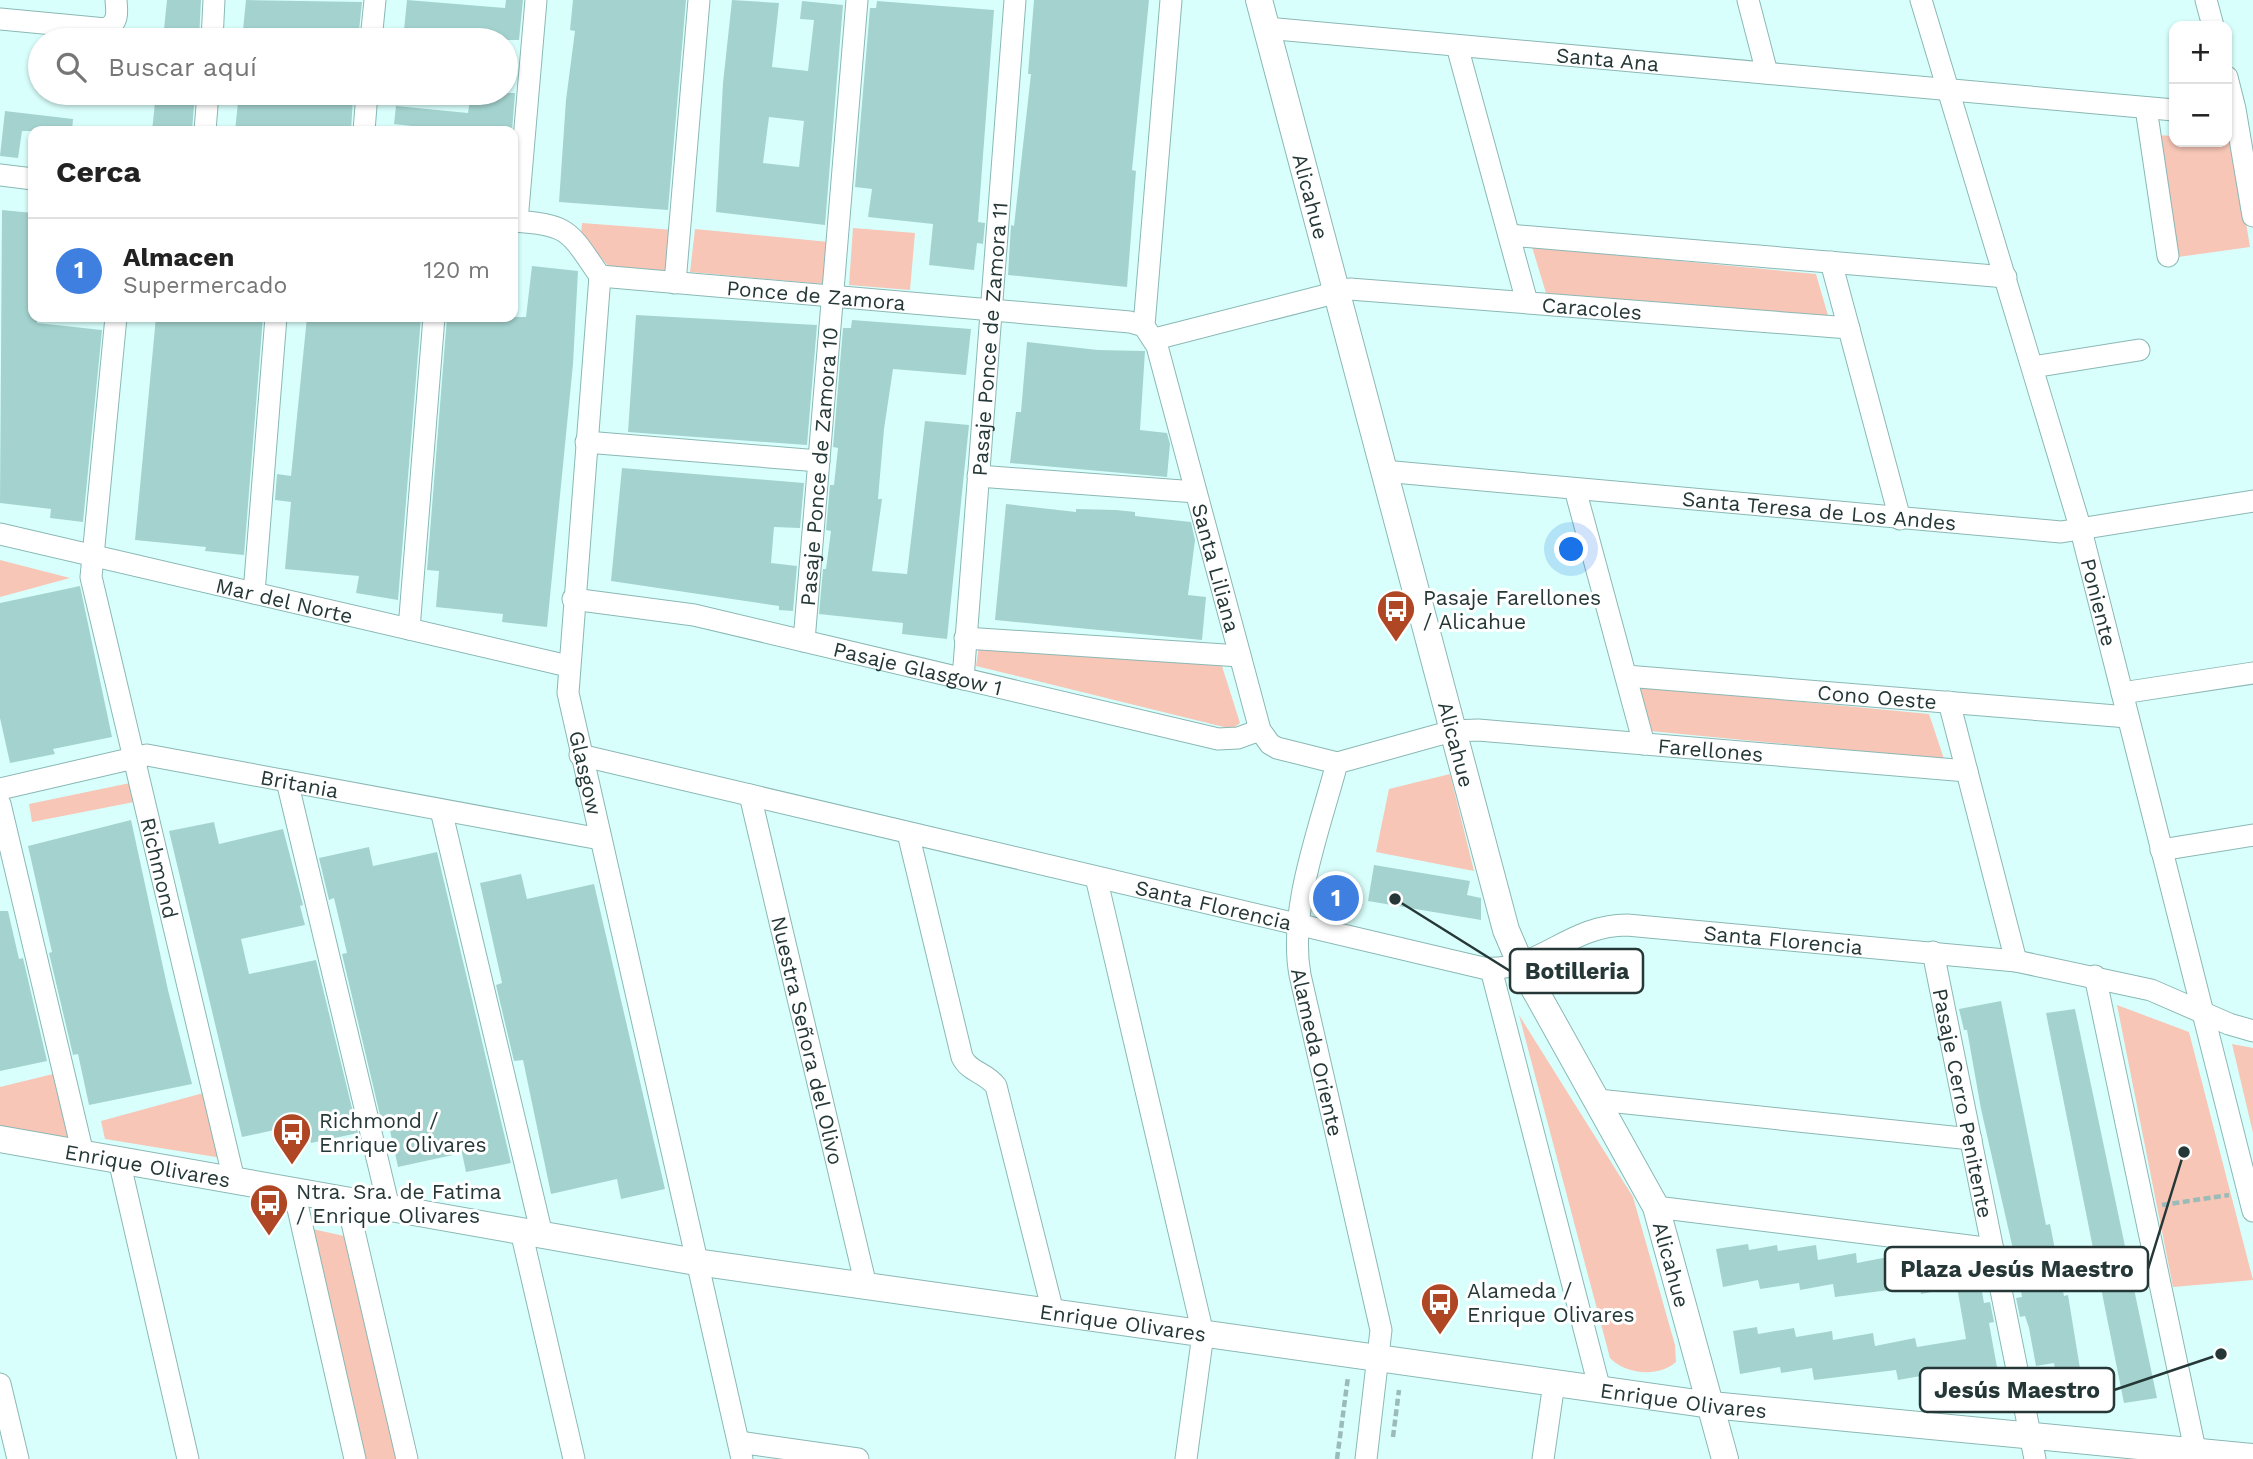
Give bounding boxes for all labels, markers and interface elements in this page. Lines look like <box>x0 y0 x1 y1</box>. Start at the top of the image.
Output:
map controls <box>2169 21 2232 147</box>
button: + <box>2169 21 2232 84</box>
search box <box>28 28 518 105</box>
street label: Santa Ana <box>1555 42 1660 76</box>
icon: search <box>52 48 90 86</box>
text: Buscar aquí <box>108 52 257 82</box>
button: − <box>2169 84 2232 147</box>
street label: Alicahue <box>1288 151 1334 242</box>
text: Cerca <box>56 154 141 189</box>
street label: Pasaje Ponce de Zamora 11 <box>966 201 1012 477</box>
text: Almacen <box>123 242 234 272</box>
text: 1 <box>74 257 84 284</box>
text: 120 m <box>424 257 490 284</box>
text: Supermercado <box>123 272 287 299</box>
street label: Ponce de Zamora <box>726 275 907 315</box>
street label: Caracoles <box>1541 292 1643 324</box>
street label: Pasaje Ponce de Zamora 10 <box>794 326 842 607</box>
street label: Santa Teresa de Los Andes <box>1681 485 1957 535</box>
street label: Santa Liliana <box>1187 501 1246 635</box>
your location <box>1554 532 1588 566</box>
street label: Poniente <box>2076 556 2122 649</box>
street label: Mar del Norte <box>213 572 355 628</box>
place label: Pasaje Farellones / Alicahue <box>1423 585 1601 634</box>
bus stop icon: Pasaje Farellones / Alicahue <box>1375 588 1417 643</box>
street label: Pasaje Glasgow 1 <box>831 636 1005 700</box>
street label: Cono Oeste <box>1817 679 1938 714</box>
street label: Alicahue <box>1433 699 1480 790</box>
street label: Glasgow <box>564 728 608 817</box>
street label: Farellones <box>1657 733 1764 766</box>
street label: Britania <box>258 764 341 803</box>
street label: Richmond <box>136 815 184 921</box>
pin: 1 <box>1313 872 1359 924</box>
street label: Santa Florencia <box>1133 874 1294 935</box>
street label: Nuestra Señora del Olivo <box>767 913 849 1167</box>
street label: Santa Florencia <box>1703 920 1864 959</box>
callout: Botilleria <box>1510 949 1643 993</box>
text: Botilleria <box>1525 958 1630 985</box>
street label: Alameda Oriente <box>1286 965 1349 1139</box>
street label: Pasaje Cerro Penitente <box>1928 986 1999 1220</box>
place label: Richmond / Enrique Olivares <box>319 1108 487 1157</box>
bus stop icon: Richmond / Enrique Olivares <box>271 1111 313 1166</box>
street label: Enrique Olivares <box>63 1138 232 1192</box>
place label: Ntra. Sra. de Fatima / Enrique Olivares <box>296 1179 501 1228</box>
bus stop icon: Ntra. Sra. de Fatima / Enrique Olivares <box>248 1182 290 1237</box>
street label: Alicahue <box>1648 1219 1695 1310</box>
callout: Plaza Jesús Maestro <box>1885 1247 2148 1291</box>
text: Plaza Jesús Maestro <box>1900 1256 2134 1283</box>
place label: Alameda / Enrique Olivares <box>1467 1278 1635 1327</box>
bus stop icon: Alameda / Enrique Olivares <box>1419 1281 1461 1336</box>
street label: Enrique Olivares <box>1038 1298 1208 1346</box>
callout: Jesús Maestro <box>1920 1368 2114 1412</box>
street label: Enrique Olivares <box>1599 1377 1768 1423</box>
text: Jesús Maestro <box>1934 1377 2100 1404</box>

